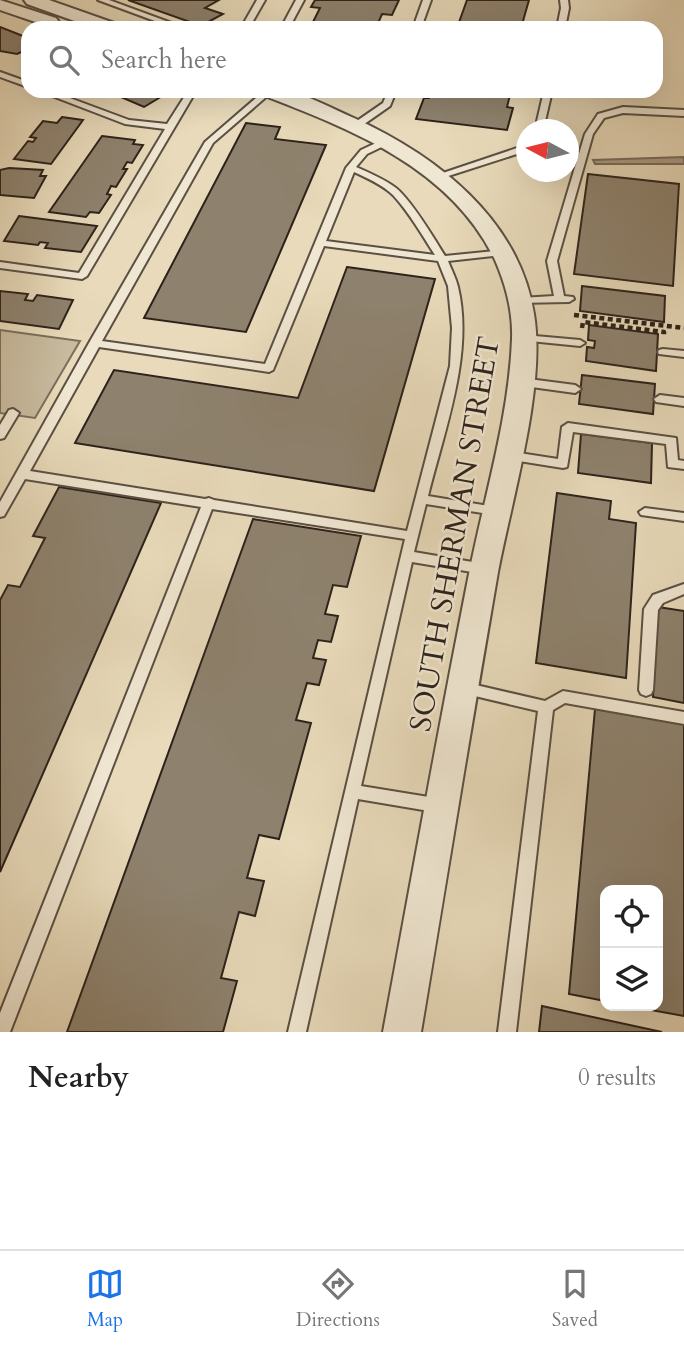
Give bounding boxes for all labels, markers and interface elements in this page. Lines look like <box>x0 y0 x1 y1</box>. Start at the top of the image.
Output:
search box <box>21 21 663 98</box>
icon: search <box>45 41 83 79</box>
text: Search here <box>101 42 227 77</box>
north arrow <box>516 119 579 182</box>
street label: SOUTH SHERMAN STREET <box>400 333 510 735</box>
map controls <box>600 885 663 1011</box>
button: locate <box>600 885 663 948</box>
button: layers <box>600 948 663 1011</box>
text: Nearby <box>28 1057 129 1098</box>
text: 0 results <box>578 1062 656 1093</box>
tab: Map <box>86 1265 124 1333</box>
tab: Directions <box>296 1265 380 1333</box>
tab: Saved <box>552 1265 598 1333</box>

